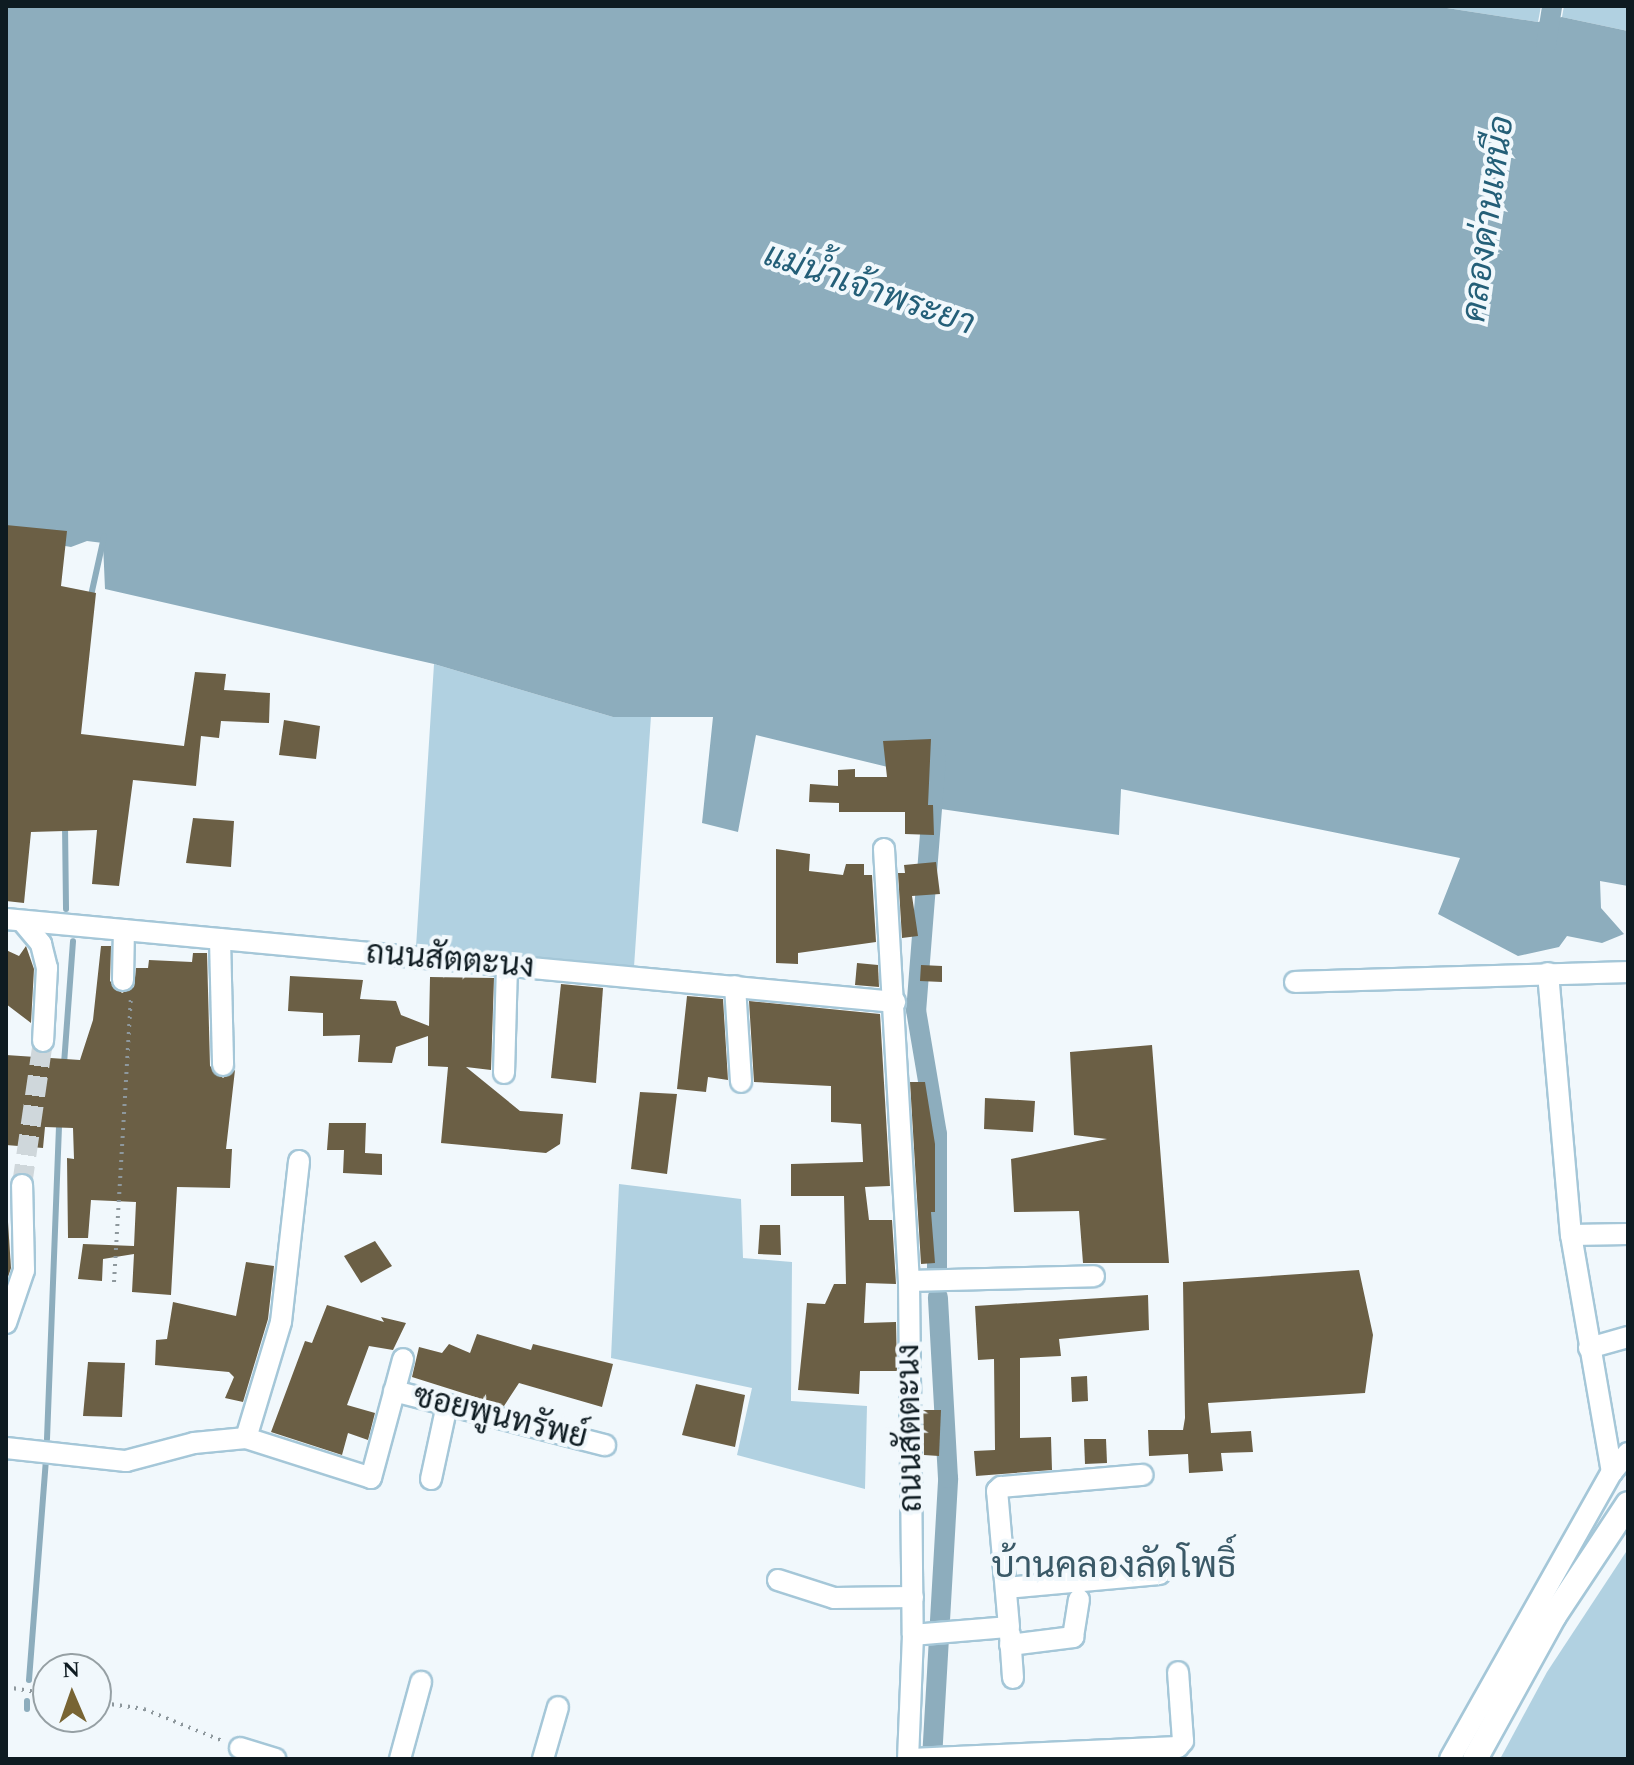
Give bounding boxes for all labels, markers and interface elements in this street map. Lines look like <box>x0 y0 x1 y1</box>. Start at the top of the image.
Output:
water label: คลองด่านเหนือ <box>1454 113 1524 325</box>
water label: แม่น้ำเจ้าพระยา <box>759 235 979 345</box>
street label: ถนนสัตตะนง <box>364 935 536 987</box>
street label: ถนนสัตตะนง <box>890 1343 932 1513</box>
street label: ซอยพูนทรัพย์ <box>409 1378 591 1458</box>
district label: บ้านคลองลัดโพธิ์ <box>992 1545 1236 1589</box>
north arrow <box>32 1653 112 1733</box>
text: N <box>62 1654 81 1687</box>

